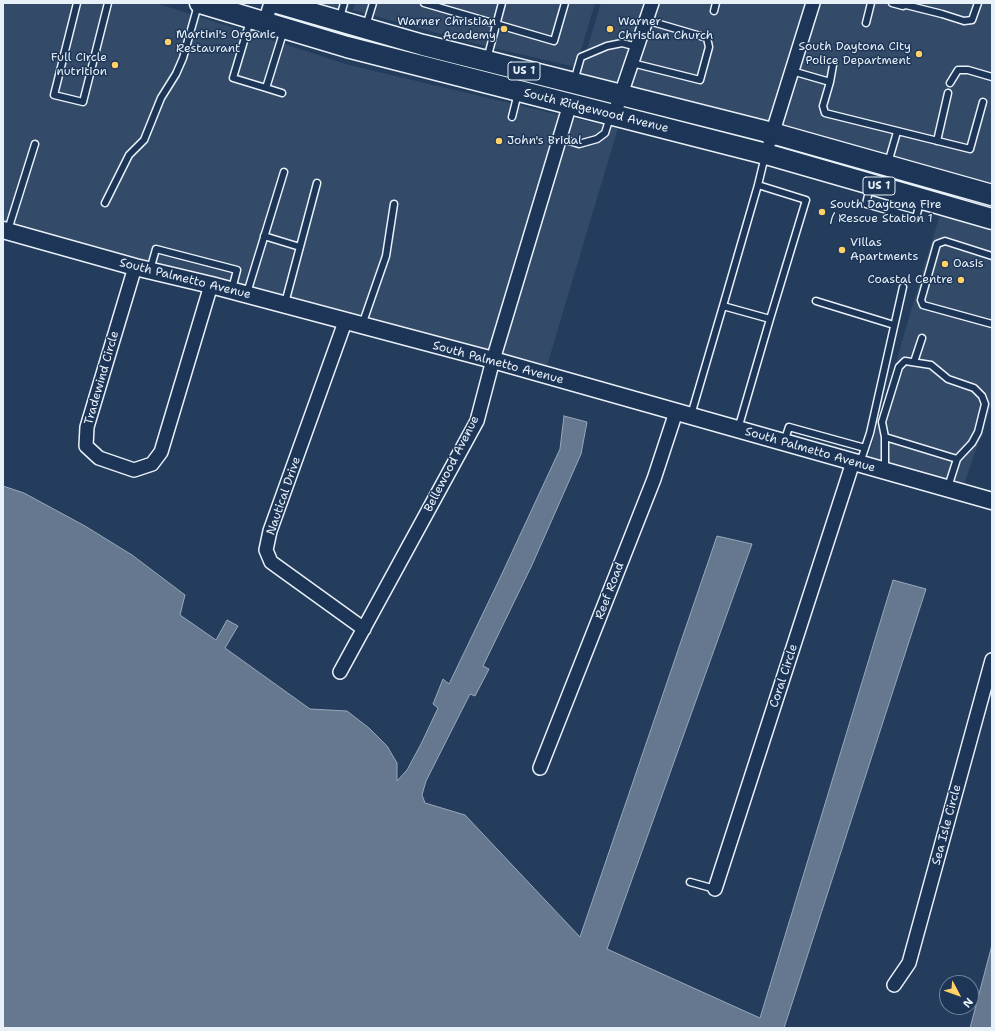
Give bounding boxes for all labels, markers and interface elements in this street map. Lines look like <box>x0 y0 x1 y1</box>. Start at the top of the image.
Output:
place label: Warner Christian Academy <box>397 15 496 43</box>
place label: Warner Christian Church <box>618 15 713 43</box>
marker: Warner Christian Academy <box>499 24 509 34</box>
marker: Warner Christian Church <box>605 24 615 34</box>
place label: Martini's Organic Restaurant <box>176 28 276 56</box>
marker: Martini's Organic Restaurant <box>163 37 173 47</box>
place label: South Daytona City Police Department <box>799 40 911 68</box>
marker: South Daytona City Police Department <box>914 49 924 59</box>
place label: Full Circle nutrition <box>51 51 107 79</box>
marker: Full Circle nutrition <box>110 60 120 70</box>
road number: US 1 <box>508 62 540 80</box>
street label: South Ridgewood Avenue <box>522 86 670 136</box>
place label: John's Bridal <box>507 134 582 148</box>
marker: John's Bridal <box>494 136 504 146</box>
road number: US 1 <box>863 177 895 195</box>
place label: South Daytona Fire / Rescue Station 1 <box>830 198 942 226</box>
marker: South Daytona Fire / Rescue Station 1 <box>817 207 827 217</box>
place label: Villas Apartments <box>850 236 919 264</box>
marker: Villas Apartments <box>837 245 847 255</box>
street label: South Palmetto Avenue <box>118 256 252 302</box>
place label: Oasis <box>953 257 984 271</box>
marker: Oasis <box>940 259 950 269</box>
place label: Coastal Centre <box>868 273 953 287</box>
marker: Coastal Centre <box>956 275 966 285</box>
street label: Tradewind Circle <box>82 329 122 427</box>
street label: South Palmetto Avenue <box>431 339 565 387</box>
street label: Bellewood Avenue <box>421 413 483 515</box>
street label: South Palmetto Avenue <box>743 424 877 476</box>
street label: Nautical Drive <box>264 455 304 537</box>
street label: Reef Road <box>593 560 627 622</box>
street label: Coral Circle <box>767 642 801 710</box>
street label: Sea Isle Circle <box>929 783 965 867</box>
north arrow <box>939 975 979 1015</box>
text: N <box>959 994 976 1011</box>

